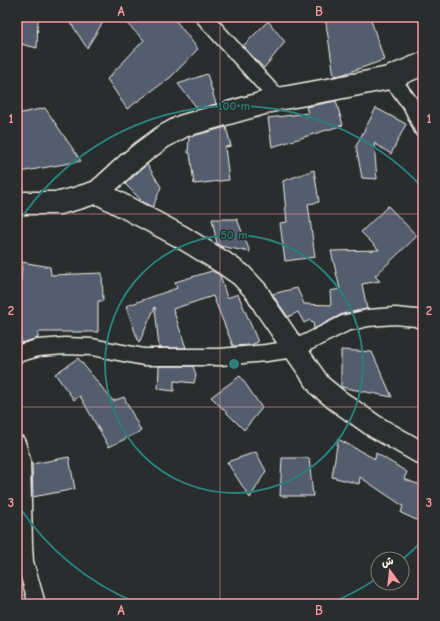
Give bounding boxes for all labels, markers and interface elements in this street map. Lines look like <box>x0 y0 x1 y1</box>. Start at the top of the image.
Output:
text: A <box>117 4 125 19</box>
text: B <box>315 4 323 19</box>
text: 100 m <box>218 99 250 113</box>
text: 1 <box>8 111 14 126</box>
text: 1 <box>426 111 432 126</box>
text: 50 m <box>220 228 248 242</box>
text: 2 <box>8 303 14 318</box>
text: 2 <box>426 303 432 318</box>
centre of rings <box>227 357 241 371</box>
text: 3 <box>8 495 14 510</box>
text: 3 <box>426 495 432 510</box>
north arrow <box>370 551 410 591</box>
text: ش <box>380 554 395 570</box>
text: A <box>117 603 125 618</box>
text: B <box>315 603 323 618</box>

